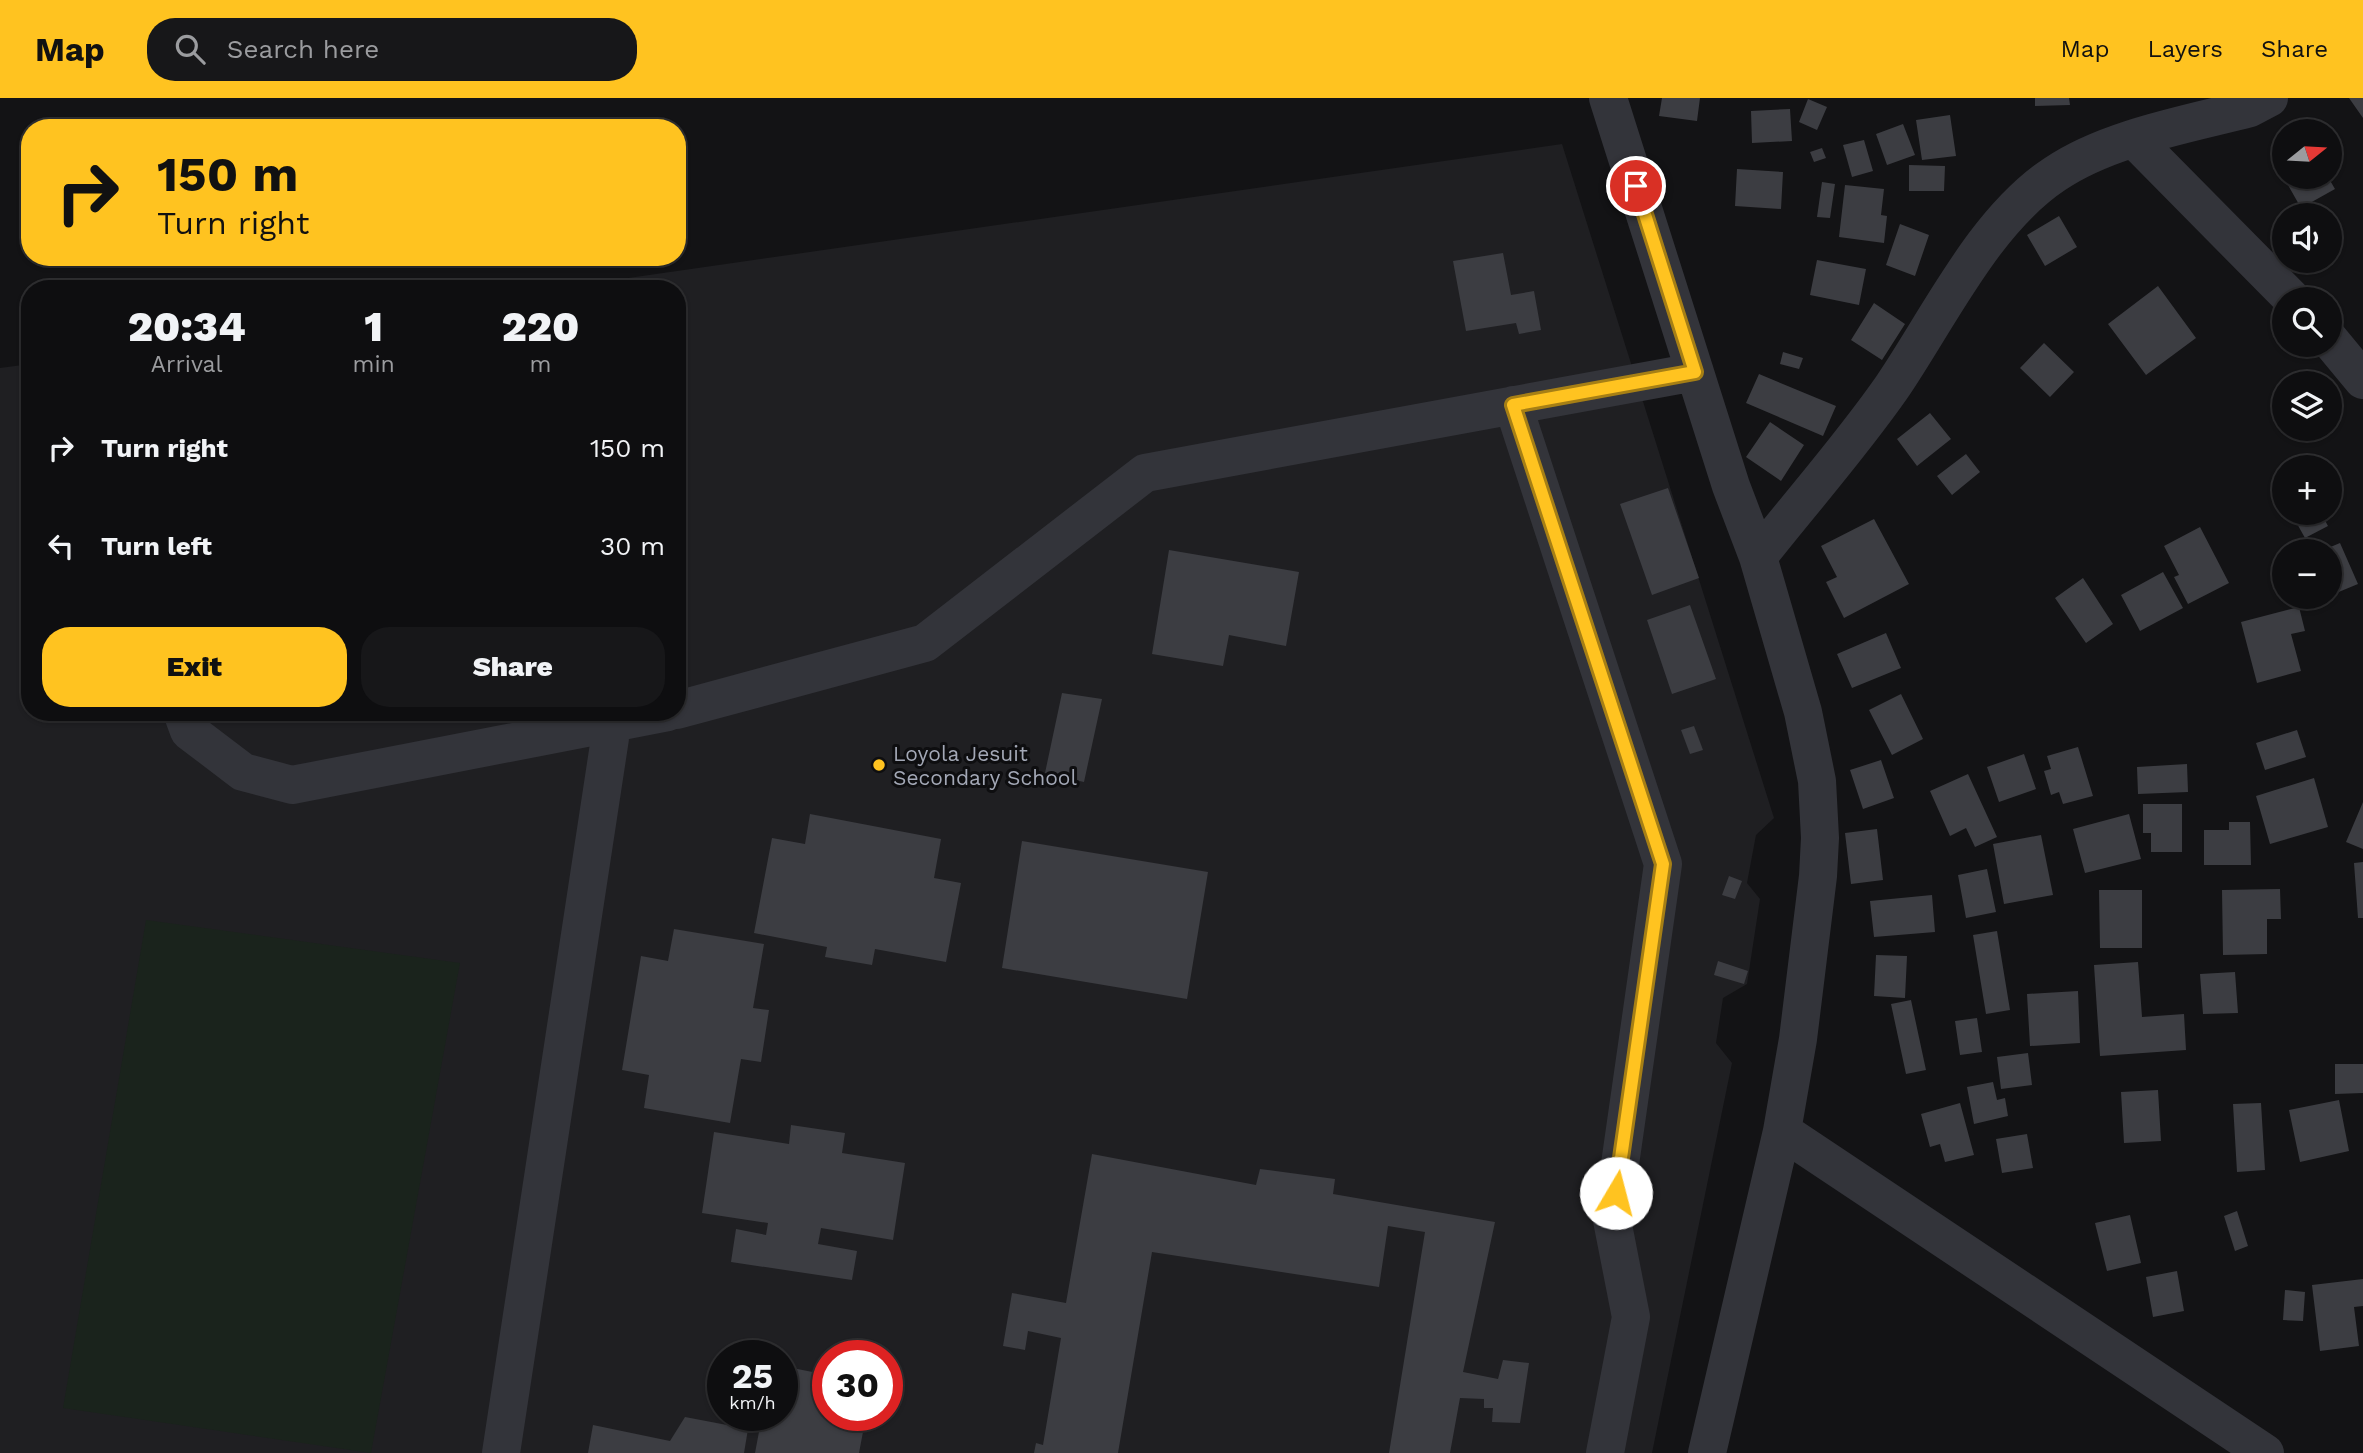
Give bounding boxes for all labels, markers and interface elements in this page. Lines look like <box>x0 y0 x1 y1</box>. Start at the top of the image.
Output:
search box <box>147 18 637 81</box>
text: Map <box>35 30 105 69</box>
icon: search <box>171 30 209 68</box>
text: Search here <box>227 34 379 64</box>
text: Map <box>2061 35 2109 63</box>
text: Layers <box>2147 35 2223 63</box>
text: Share <box>2261 35 2328 63</box>
north arrow <box>2272 119 2342 189</box>
map controls <box>2272 119 2342 609</box>
text: 150 m <box>157 145 298 203</box>
icon: right <box>42 147 133 238</box>
pin <box>1606 156 1666 216</box>
icon: arrive <box>1617 167 1655 205</box>
button: sound <box>2272 203 2342 273</box>
text: Turn right <box>157 204 309 242</box>
button: search <box>2272 287 2342 357</box>
text: 20:34 <box>128 302 246 351</box>
text: 1 <box>364 302 383 351</box>
text: 220 <box>501 302 579 351</box>
text: Arrival <box>151 351 223 378</box>
text: min <box>352 351 395 378</box>
text: m <box>529 351 551 378</box>
button: layers <box>2272 371 2342 441</box>
icon: right <box>42 429 80 467</box>
text: Turn right <box>101 433 228 463</box>
text: 150 m <box>590 433 665 463</box>
button: + <box>2272 455 2342 525</box>
icon: left <box>42 527 80 565</box>
text: Turn left <box>101 531 212 561</box>
text: 30 m <box>600 531 665 561</box>
button: − <box>2272 539 2342 609</box>
button: Exit <box>42 627 347 707</box>
button: Share <box>361 627 665 707</box>
place label: Loyola Jesuit Secondary School <box>893 741 1077 790</box>
marker: Loyola Jesuit Secondary School <box>871 757 887 773</box>
position arrow <box>1579 1156 1653 1230</box>
speed limit sign: 30 <box>812 1340 903 1431</box>
text: 25 <box>732 1355 773 1397</box>
text: km/h <box>729 1392 776 1413</box>

